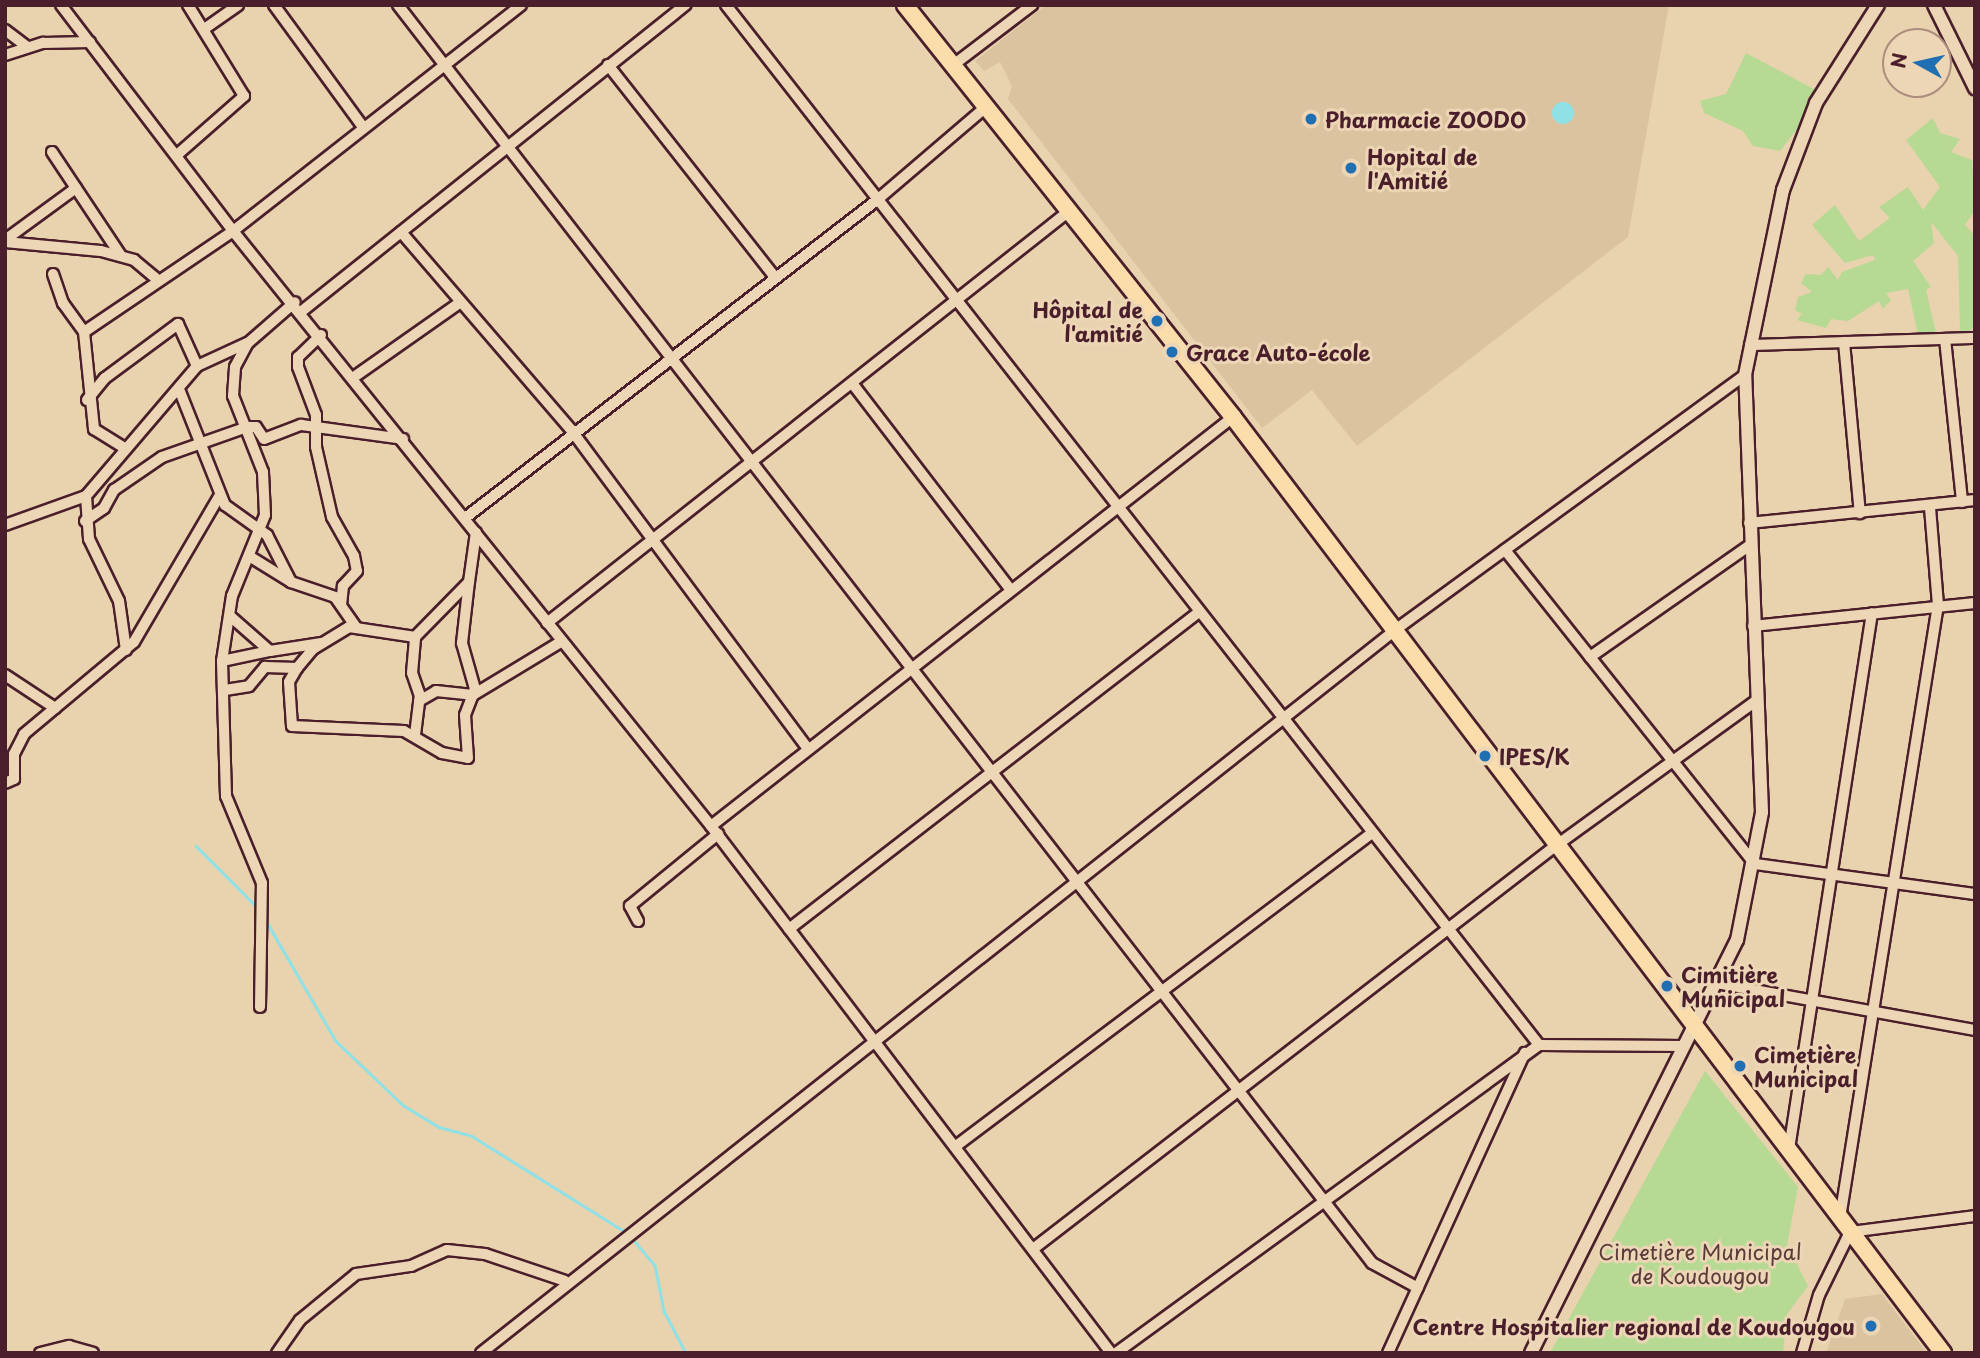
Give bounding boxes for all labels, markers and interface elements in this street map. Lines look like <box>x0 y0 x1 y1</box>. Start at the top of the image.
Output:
north arrow <box>1882 28 1952 98</box>
text: N <box>1883 51 1913 70</box>
place label: Pharmacie ZOODO <box>1325 106 1527 132</box>
marker: Pharmacie ZOODO <box>1303 111 1319 127</box>
place label: Hopital de l'Amitié <box>1367 143 1477 193</box>
marker: Hopital de l'Amitié <box>1341 158 1361 178</box>
place label: Hôpital de l'amitié <box>1033 296 1143 346</box>
marker: Hôpital de l'amitié <box>1149 313 1165 329</box>
place label: Grace Auto-école <box>1186 339 1371 365</box>
marker: Grace Auto-école <box>1164 344 1180 360</box>
place label: IPES/K <box>1499 743 1570 769</box>
marker: IPES/K <box>1477 748 1493 764</box>
place label: Cimitière Municipal <box>1681 961 1785 1011</box>
marker: Cimitière Municipal <box>1659 978 1675 994</box>
place label: Cimetière Municipal <box>1754 1041 1858 1091</box>
marker: Cimetière Municipal <box>1732 1058 1748 1074</box>
park label: Cimetière Municipal de Koudougou <box>1598 1238 1802 1288</box>
place label: Centre Hospitalier regional de Koudougou <box>1410 1313 1855 1339</box>
marker: Centre Hospitalier regional de Koudougou <box>1861 1316 1881 1336</box>

